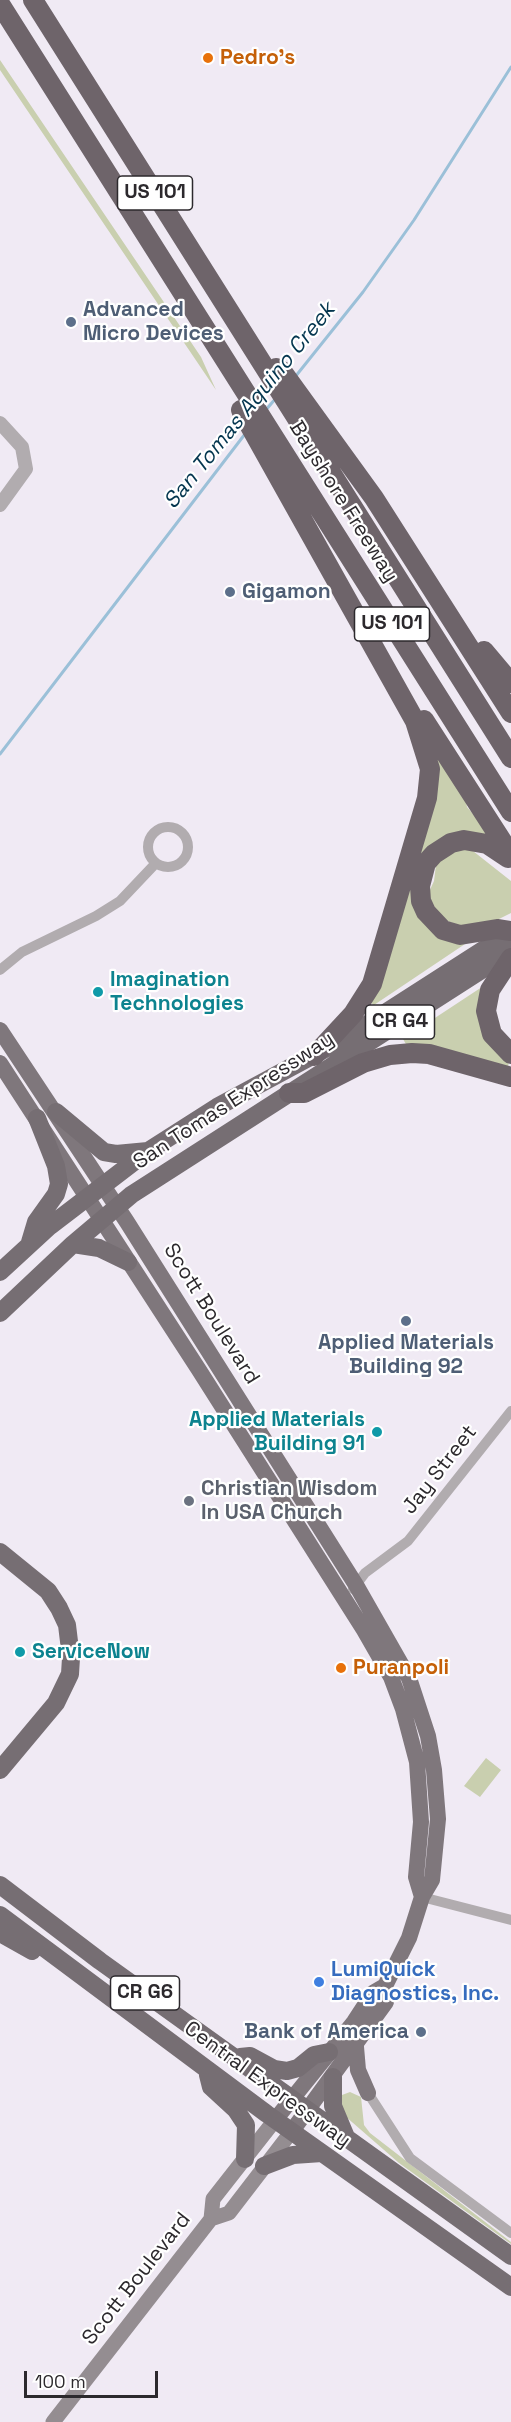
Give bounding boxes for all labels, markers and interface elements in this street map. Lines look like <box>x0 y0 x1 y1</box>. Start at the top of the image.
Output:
place label: Pedro’s <box>220 45 295 71</box>
marker: Pedro’s <box>201 51 215 65</box>
road number: US 101 <box>118 176 192 210</box>
place label: Advanced Micro Devices <box>83 297 224 347</box>
water label: San Tomas Aquino Creek <box>159 297 341 515</box>
marker: Advanced Micro Devices <box>64 315 78 329</box>
street label: Bayshore Freeway <box>283 417 403 587</box>
place label: Gigamon <box>242 579 331 605</box>
marker: Gigamon <box>223 585 237 599</box>
road number: US 101 <box>354 607 430 641</box>
place label: Imagination Technologies <box>110 967 244 1017</box>
marker: Imagination Technologies <box>91 985 105 999</box>
road number: CR G4 <box>366 1005 434 1039</box>
street label: San Tomas Expressway <box>129 1027 339 1175</box>
street label: Scott Boulevard <box>158 1239 264 1389</box>
marker: Applied Materials Building 92 <box>399 1314 413 1328</box>
place label: Applied Materials Building 92 <box>318 1330 494 1380</box>
place label: Applied Materials Building 91 <box>189 1407 365 1457</box>
street label: Jay Street <box>397 1420 483 1520</box>
marker: Applied Materials Building 91 <box>370 1425 384 1439</box>
place label: Christian Wisdom In USA Church <box>201 1476 377 1526</box>
marker: Christian Wisdom In USA Church <box>182 1494 196 1508</box>
place label: ServiceNow <box>32 1639 150 1665</box>
marker: ServiceNow <box>13 1645 27 1659</box>
place label: Puranpoli <box>353 1655 449 1681</box>
marker: Puranpoli <box>334 1661 348 1675</box>
place label: LumiQuick Diagnostics, Inc. <box>331 1957 499 2007</box>
marker: LumiQuick Diagnostics, Inc. <box>312 1975 326 1989</box>
road number: CR G6 <box>110 1976 180 2010</box>
street label: Central Expressway <box>179 2016 355 2154</box>
place label: Bank of America <box>244 2019 409 2045</box>
marker: Bank of America <box>414 2025 428 2039</box>
street label: Scott Boulevard <box>77 2208 197 2350</box>
scale bar <box>27 2359 160 2397</box>
text: 100 m <box>35 2370 86 2393</box>

